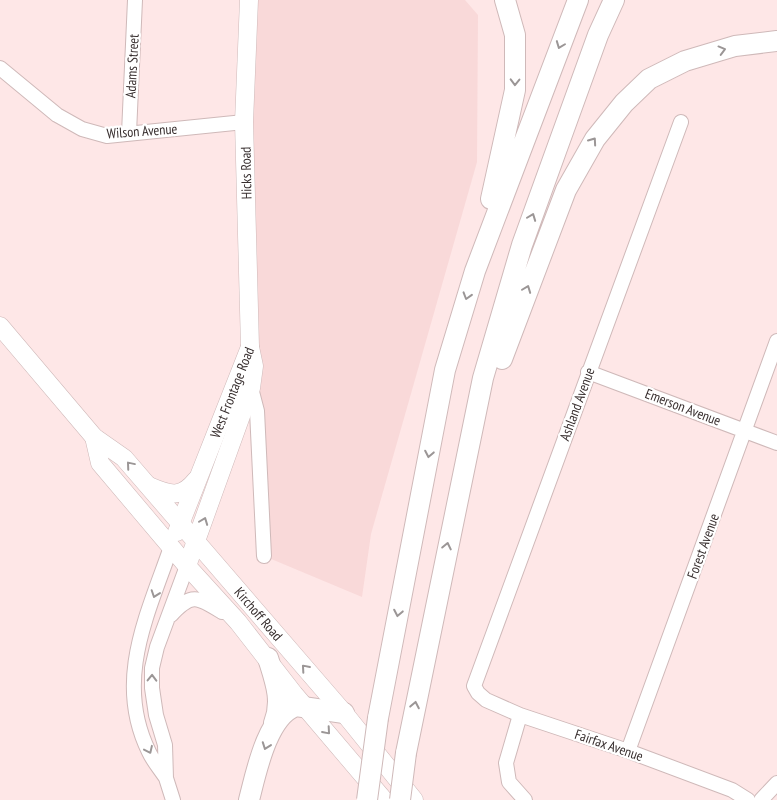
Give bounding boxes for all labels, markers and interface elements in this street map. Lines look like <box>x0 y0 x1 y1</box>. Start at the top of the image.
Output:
street label: Adams Street <box>121 33 143 98</box>
one-way arrow <box>555 40 566 49</box>
one-way arrow <box>717 45 726 56</box>
one-way arrow <box>510 79 520 87</box>
street label: Wilson Avenue <box>106 120 178 142</box>
one-way arrow <box>587 138 596 147</box>
street label: Hicks Road <box>237 147 255 199</box>
one-way arrow <box>526 214 536 222</box>
one-way arrow <box>521 285 531 294</box>
one-way arrow <box>463 292 473 300</box>
street label: West Frontage Road <box>206 344 258 441</box>
street label: Ashland Avenue <box>555 365 599 443</box>
street label: Emerson Avenue <box>643 384 724 430</box>
one-way arrow <box>424 449 434 458</box>
one-way arrow <box>128 462 136 471</box>
street label: Forest Avenue <box>683 511 723 581</box>
one-way arrow <box>198 517 208 526</box>
one-way arrow <box>441 541 452 550</box>
street label: Kirchoff Road <box>230 583 287 644</box>
one-way arrow <box>151 589 161 597</box>
one-way arrow <box>393 609 404 618</box>
one-way arrow <box>302 665 310 674</box>
one-way arrow <box>147 674 157 682</box>
one-way arrow <box>409 700 419 709</box>
street label: Fairfax Avenue <box>573 725 646 765</box>
one-way arrow <box>321 726 330 735</box>
one-way arrow <box>262 742 272 750</box>
one-way arrow <box>143 745 154 754</box>

